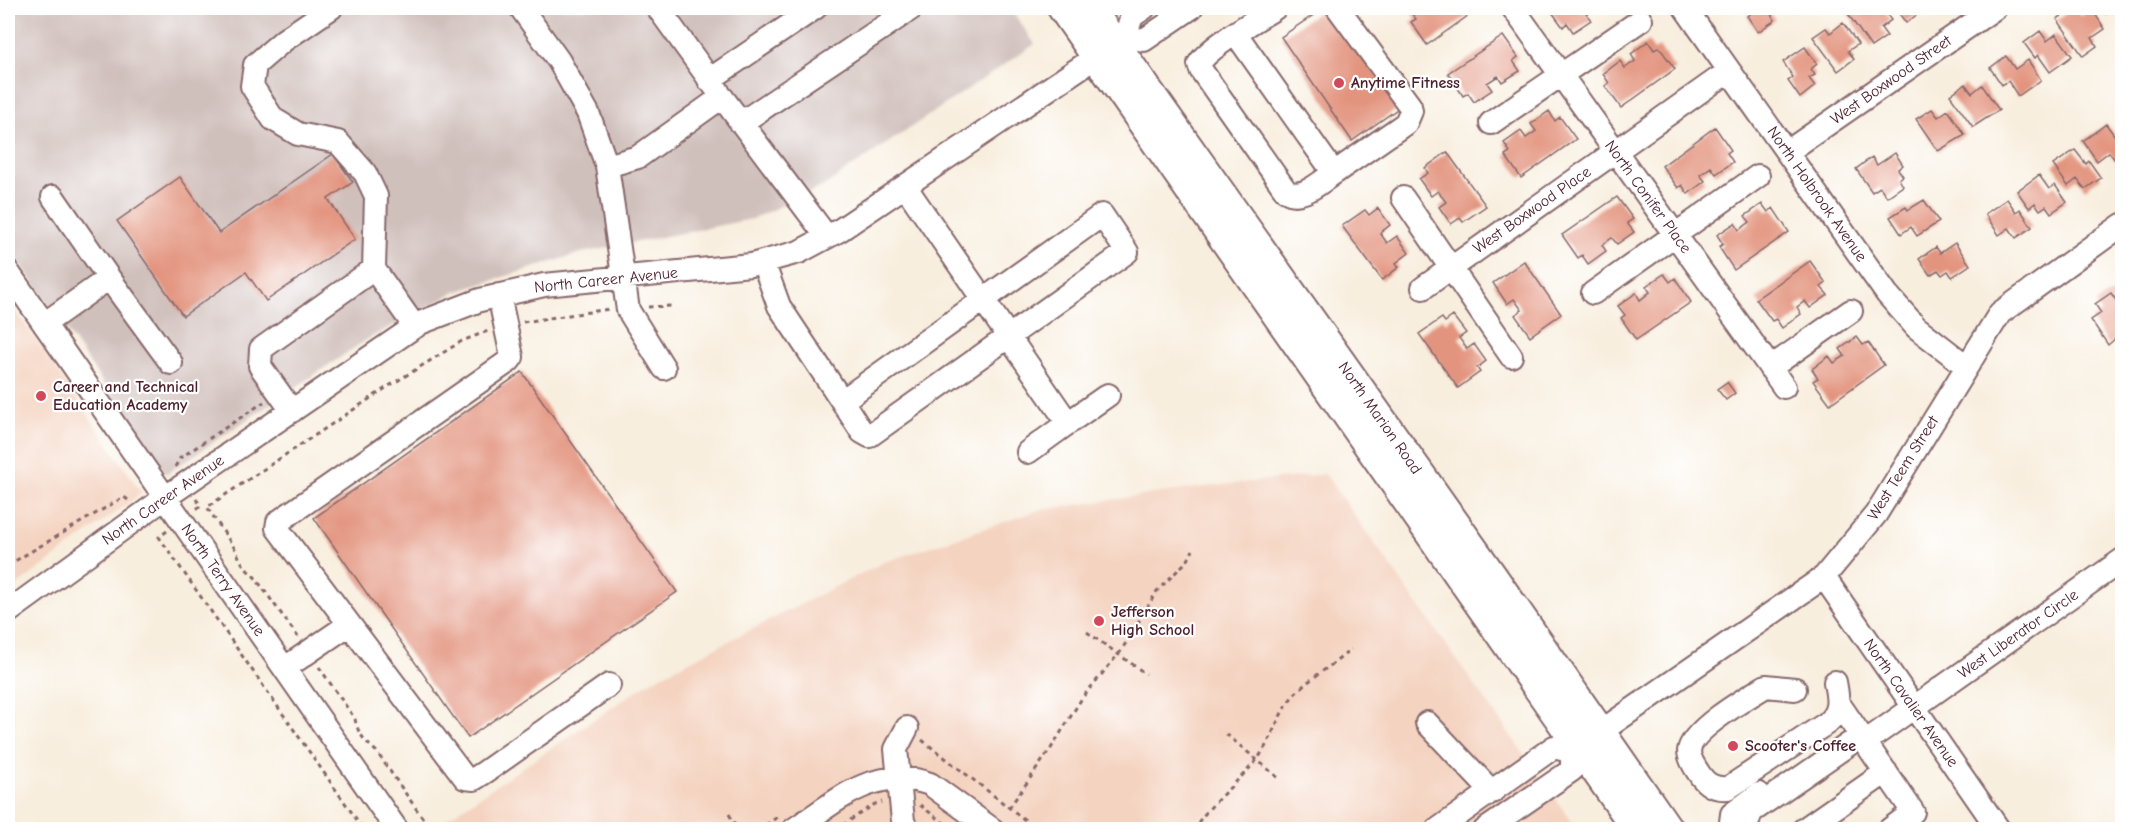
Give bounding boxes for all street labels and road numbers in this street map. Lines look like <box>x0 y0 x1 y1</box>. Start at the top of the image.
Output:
street label: West Boxwood Street <box>1827 31 1955 128</box>
street label: North Holbrook Avenue <box>1764 123 1870 265</box>
street label: North Conifer Place <box>1601 137 1695 257</box>
street label: West Boxwood Place <box>1470 163 1594 257</box>
street label: North Career Avenue <box>533 264 679 296</box>
street label: North Marion Road <box>1335 358 1425 478</box>
street label: West Teem Street <box>1864 412 1942 523</box>
street label: North Career Avenue <box>99 451 227 549</box>
street label: North Terry Avenue <box>178 520 268 640</box>
street label: West Liberator Circle <box>1954 586 2082 682</box>
street label: North Cavalier Avenue <box>1860 636 1962 770</box>

